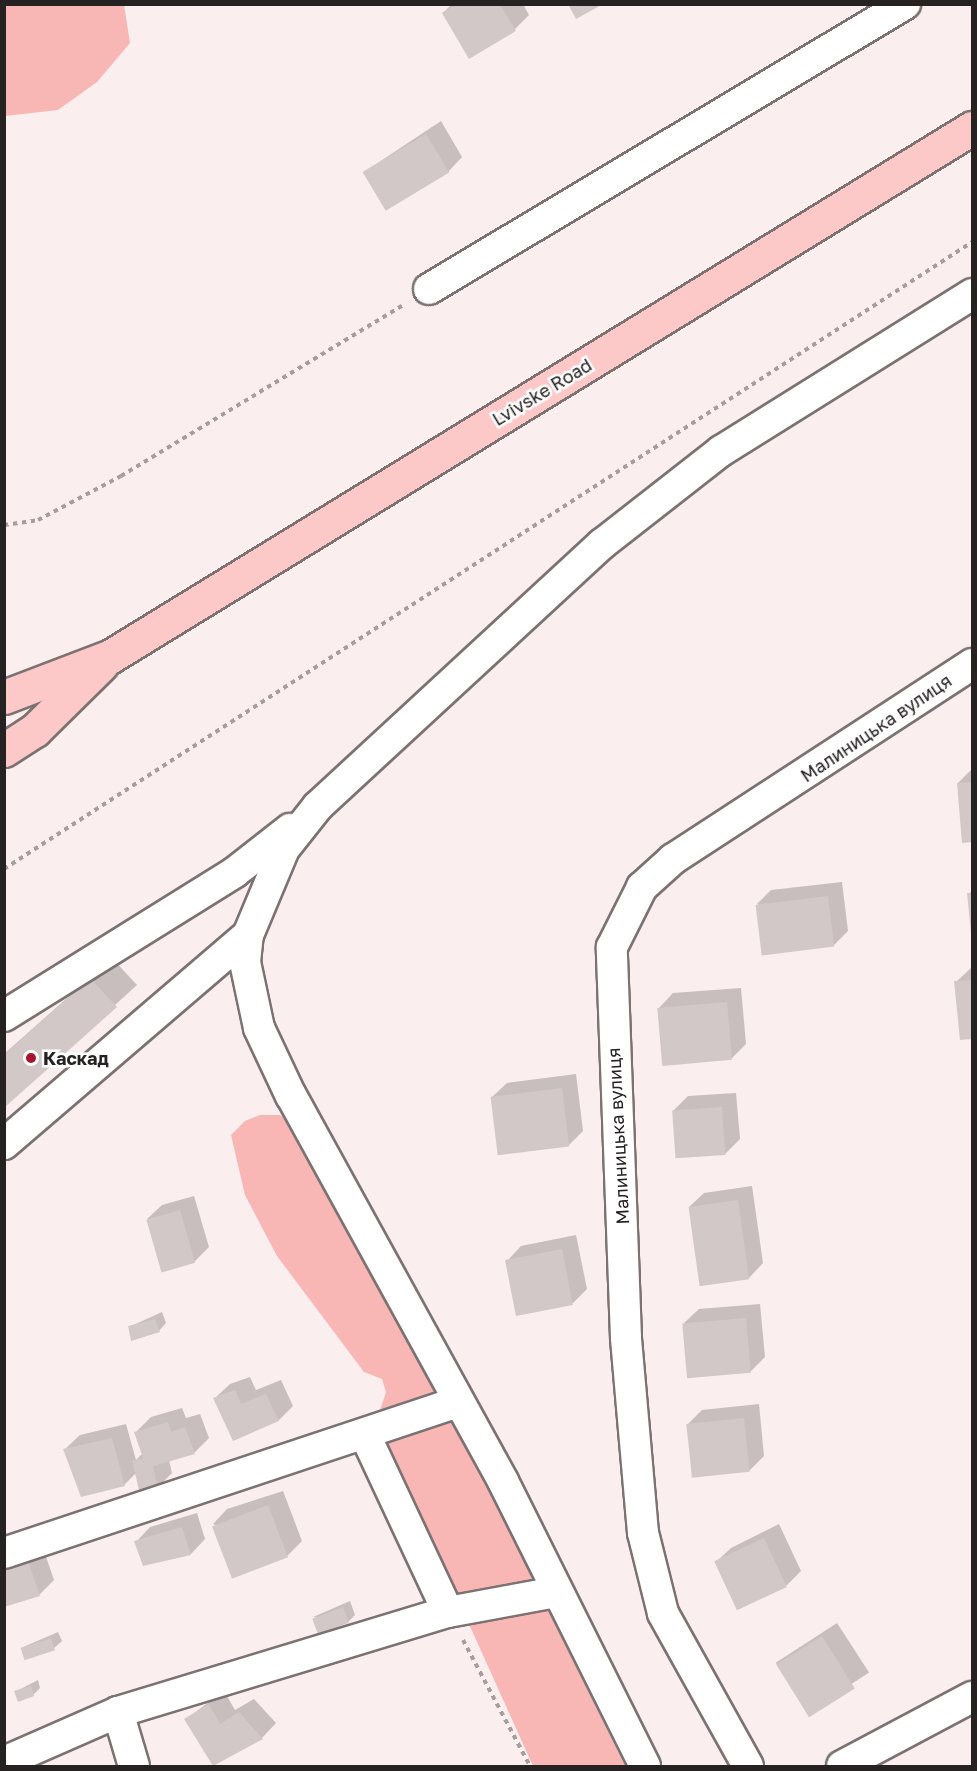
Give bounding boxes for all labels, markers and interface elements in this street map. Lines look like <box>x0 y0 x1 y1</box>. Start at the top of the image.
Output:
street label: Lvivske Road <box>488 354 596 430</box>
street label: Малиницька вулиця <box>797 669 955 787</box>
place label: Каскад <box>43 1047 109 1069</box>
street label: Малиницька вулиця <box>603 1047 633 1225</box>
marker: Каскад <box>24 1051 38 1065</box>

